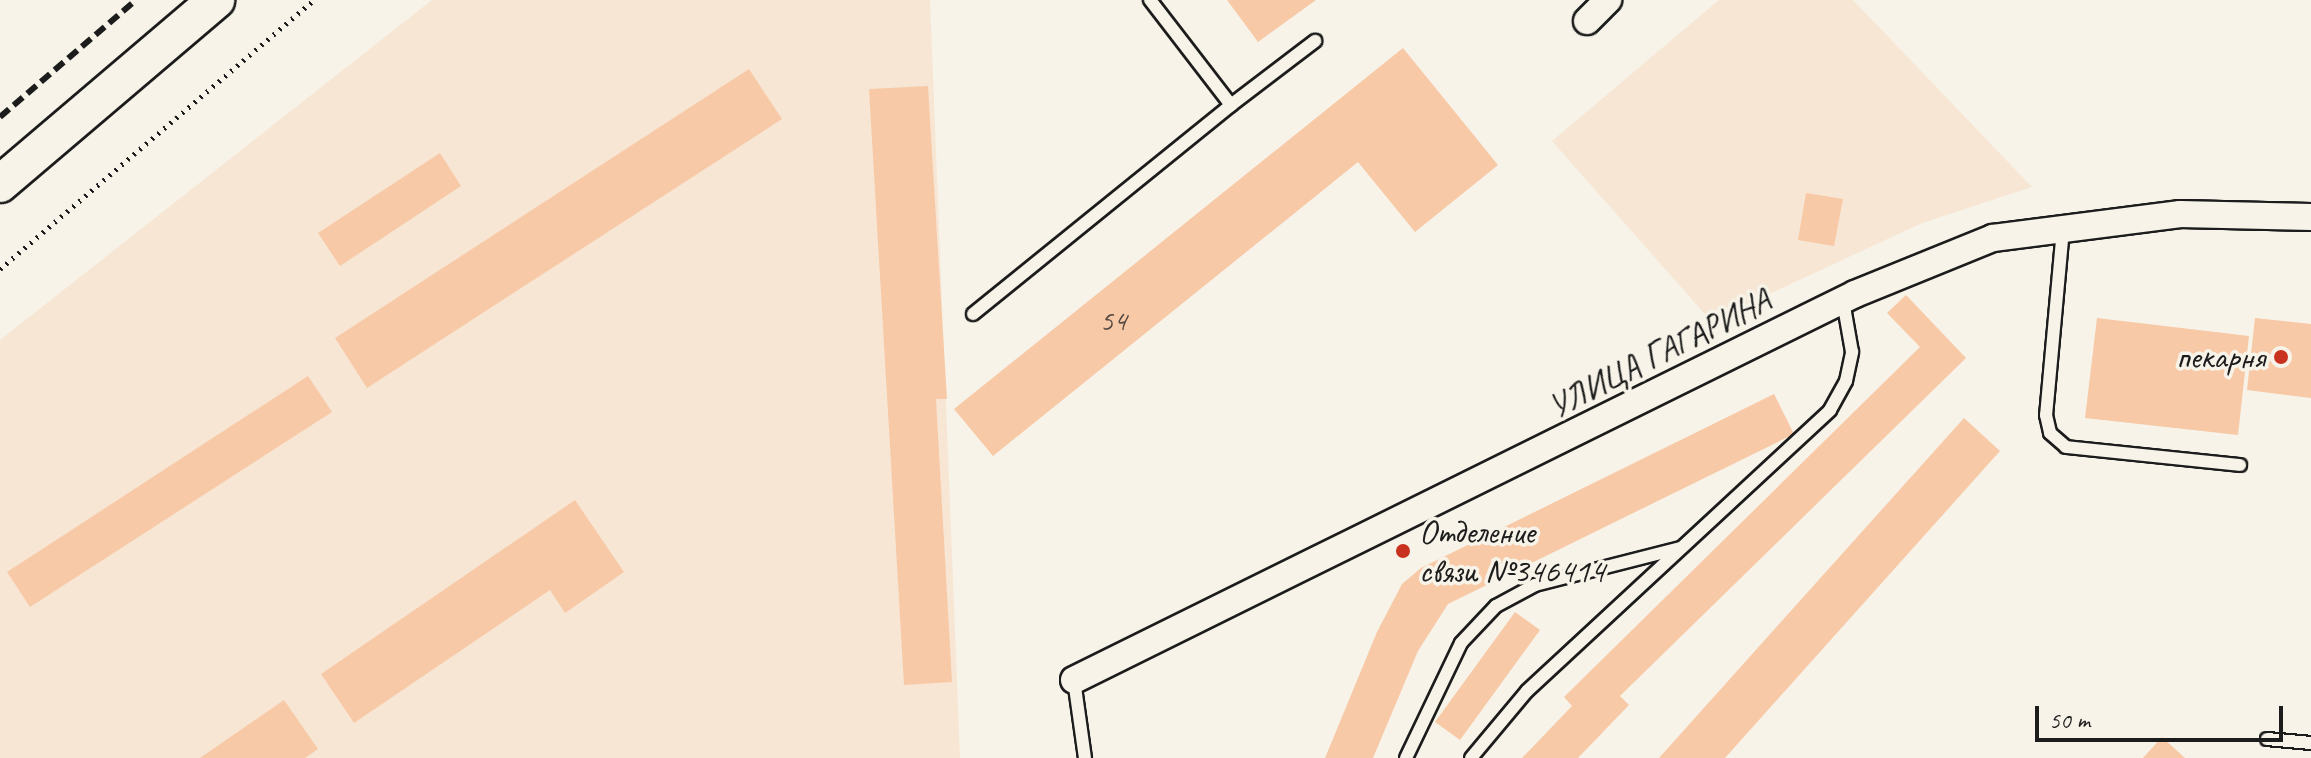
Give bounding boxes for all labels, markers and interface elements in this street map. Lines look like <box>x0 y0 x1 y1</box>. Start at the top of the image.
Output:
street label: УЛИЦА ГАГАРИНА <box>1541 279 1777 427</box>
house number: 54 <box>1100 302 1126 338</box>
place label: пекарня <box>2176 337 2265 377</box>
marker: пекарня <box>2272 348 2290 366</box>
place label: Отделение связи №346414 <box>1419 511 1605 590</box>
marker: Отделение связи №346414 <box>1394 542 1412 560</box>
scale bar <box>2039 690 2287 740</box>
text: 50 m <box>2049 705 2090 735</box>

